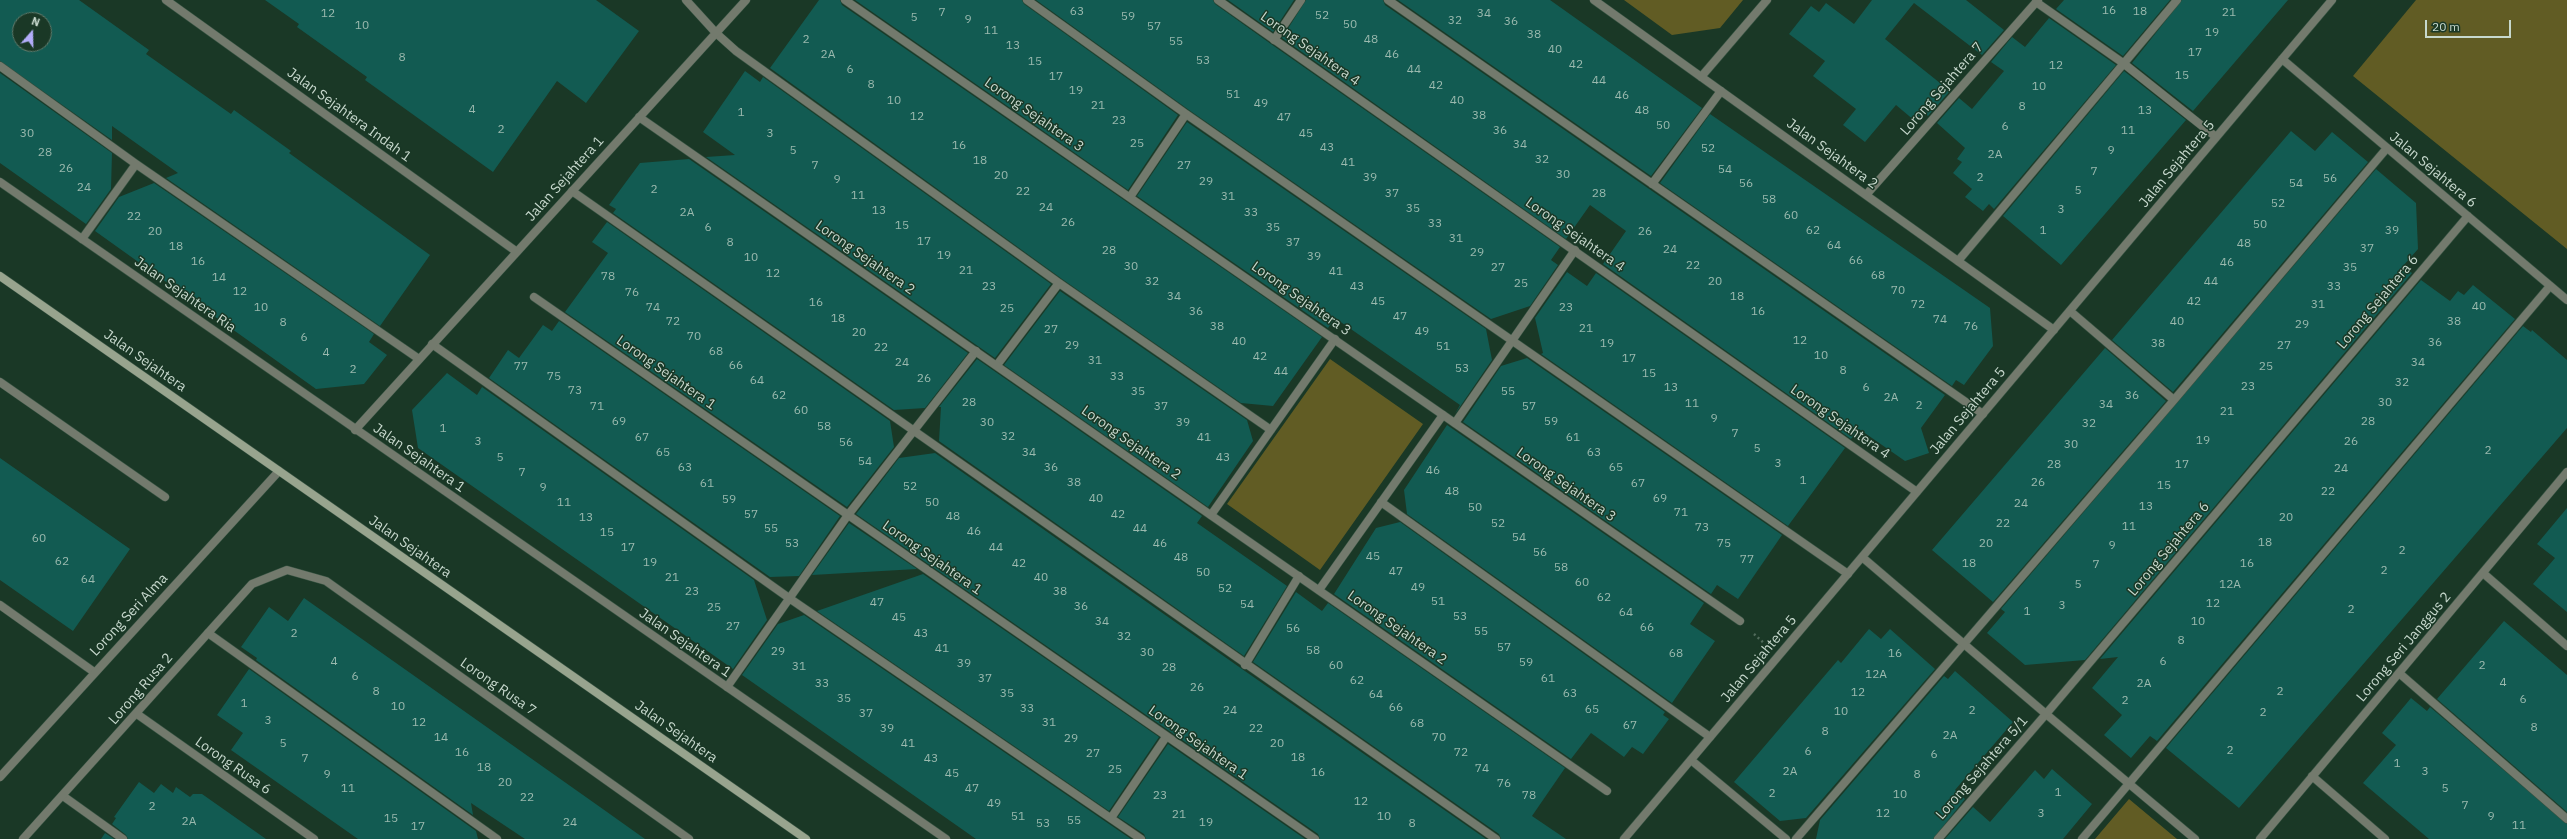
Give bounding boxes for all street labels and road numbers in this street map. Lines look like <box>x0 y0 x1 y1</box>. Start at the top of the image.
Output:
street label: Lorong Sejahtera 4 <box>1257 8 1363 90</box>
street label: Lorong Sejahtera 7 <box>1897 39 1987 139</box>
street label: Jalan Sejahtera Indah 1 <box>284 64 414 166</box>
street label: Lorong Sejahtera 3 <box>981 74 1087 156</box>
street label: Jalan Sejahtera 2 <box>1783 115 1881 193</box>
street label: Jalan Sejahtera 5 <box>2136 117 2218 211</box>
street label: Jalan Sejahtera 6 <box>2386 129 2480 211</box>
street label: Jalan Sejahtera 1 <box>522 133 608 225</box>
street label: Lorong Sejahtera 4 <box>1522 194 1628 276</box>
street label: Lorong Sejahtera 2 <box>812 217 918 299</box>
street label: Lorong Sejahtera 6 <box>2334 251 2422 353</box>
street label: Jalan Sejahtera Ria <box>131 254 239 336</box>
street label: Lorong Sejahtera 3 <box>1248 258 1354 340</box>
street label: Jalan Sejahtera <box>100 326 190 396</box>
street label: Lorong Sejahtera 1 <box>613 332 719 414</box>
street label: Jalan Sejahtera 5 <box>1927 364 2009 458</box>
street label: Lorong Sejahtera 4 <box>1787 381 1893 463</box>
street label: Lorong Sejahtera 2 <box>1078 402 1184 484</box>
street label: Jalan Sejahtera 1 <box>370 420 468 496</box>
street label: Lorong Sejahtera 3 <box>1513 444 1619 526</box>
street label: Lorong Sejahtera 6 <box>2125 498 2213 600</box>
street label: Jalan Sejahtera <box>365 512 455 582</box>
street label: Lorong Sejahtera 1 <box>879 517 985 599</box>
street label: Lorong Seri Alma <box>87 570 171 660</box>
street label: Lorong Sejahtera 2 <box>1344 587 1450 669</box>
street label: Lorong Seri Janggus 2 <box>2353 589 2455 705</box>
street label: Jalan Sejahtera 1 <box>636 605 734 681</box>
street label: Jalan Sejahtera 5 <box>1718 612 1800 706</box>
street label: Lorong Rusa 2 <box>105 650 177 728</box>
street label: Lorong Rusa 7 <box>457 655 539 719</box>
street label: Jalan Sejahtera <box>631 697 721 767</box>
street label: Lorong Sejahtera 1 <box>1145 702 1251 784</box>
street label: Lorong Sejahtera 5/1 <box>1932 713 2032 823</box>
street label: Lorong Rusa 6 <box>192 734 274 798</box>

